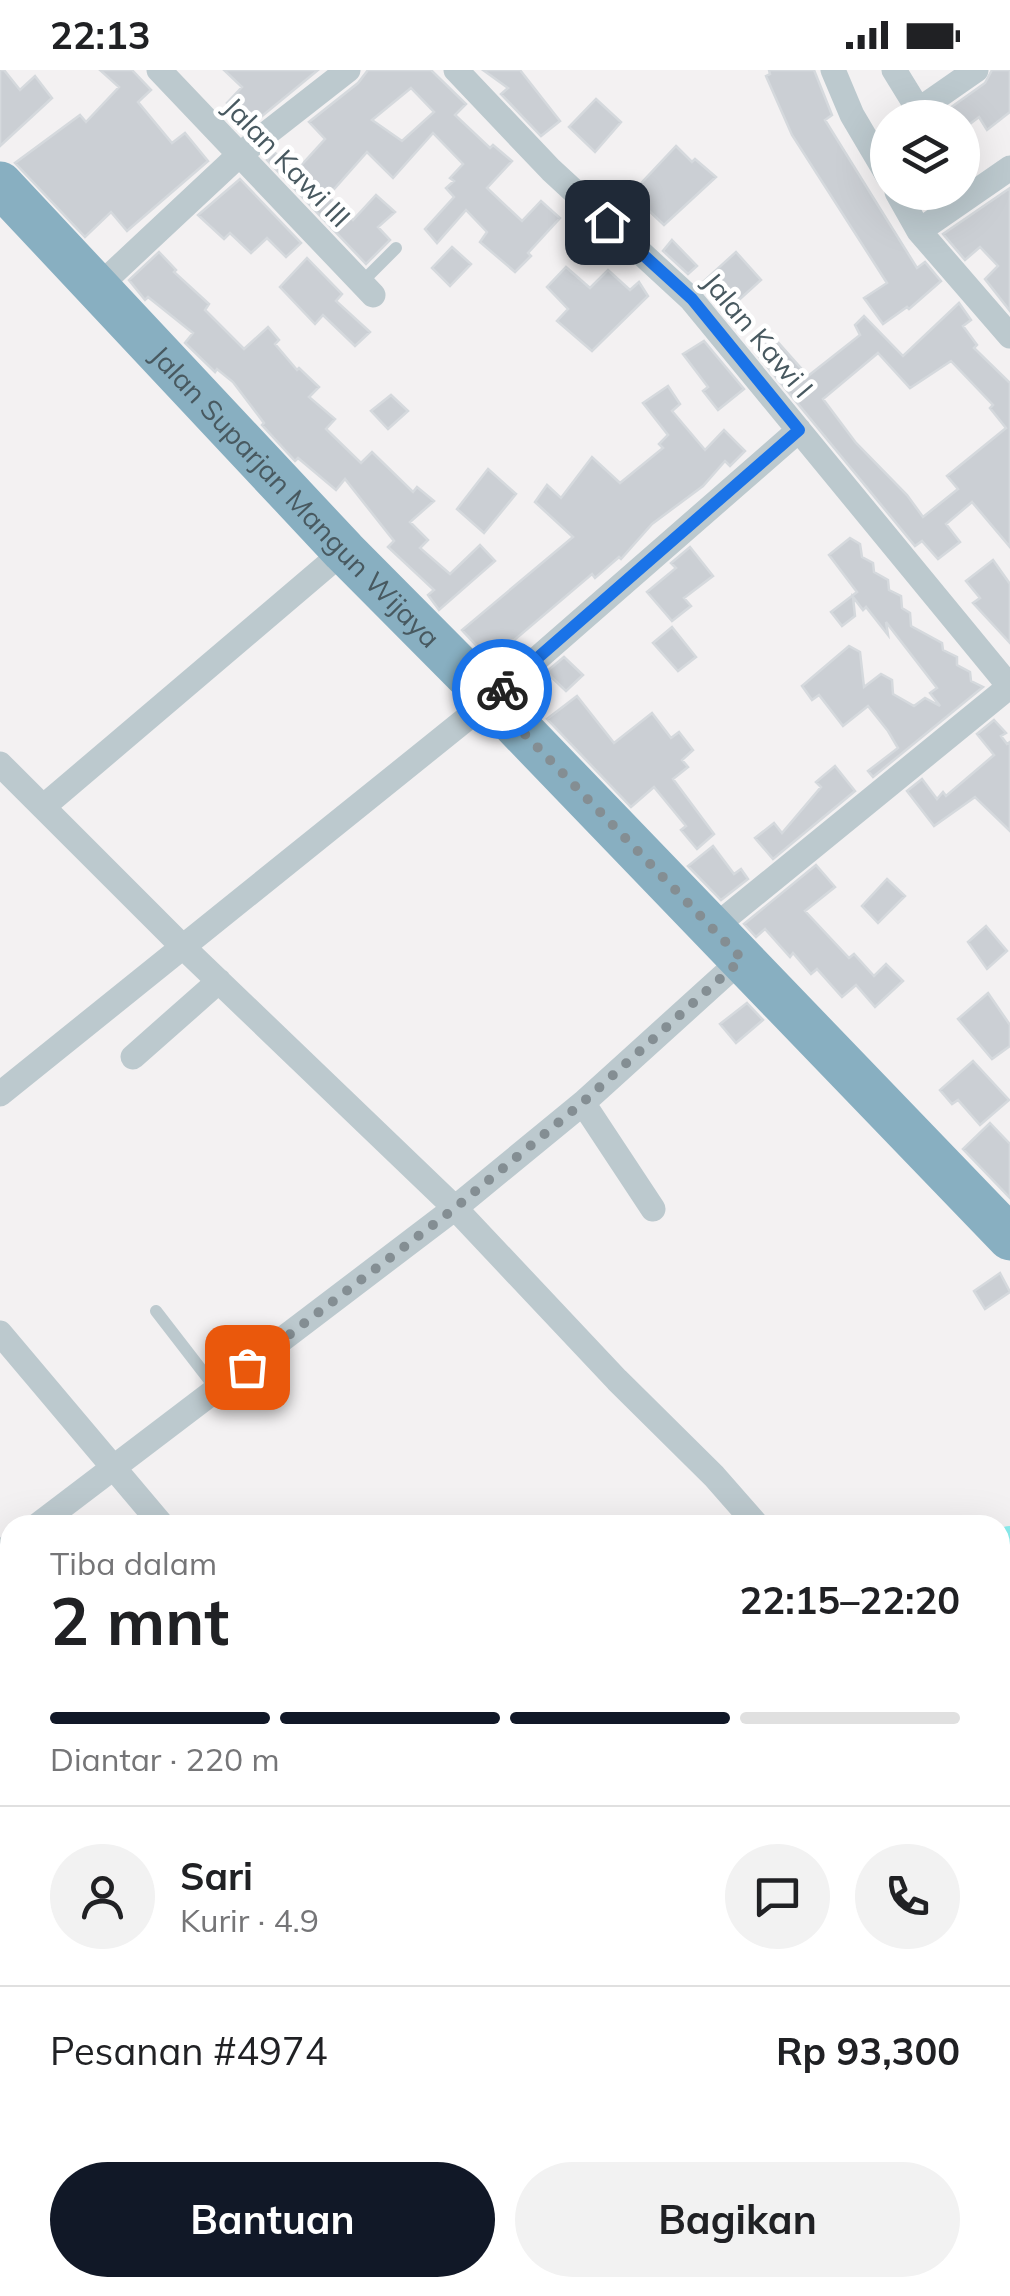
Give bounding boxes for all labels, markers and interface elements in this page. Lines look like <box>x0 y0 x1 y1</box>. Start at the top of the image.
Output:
text: 22:13 <box>50 11 151 59</box>
street label: Jalan Kawi III <box>217 89 358 234</box>
map controls <box>870 100 980 210</box>
button: layers <box>870 100 980 210</box>
pin <box>565 180 650 265</box>
icon: home <box>580 195 635 250</box>
street label: Jalan Kawi I <box>696 265 821 405</box>
street label: Jalan Suparjan Mangun Wijaya <box>143 338 448 655</box>
courier <box>452 639 552 739</box>
icon: bike <box>475 662 530 717</box>
pin <box>205 1325 290 1410</box>
icon: bag <box>220 1340 275 1395</box>
text: Tiba dalam <box>50 1543 217 1583</box>
text: 22:15–22:20 <box>740 1576 960 1624</box>
text: 2 mnt <box>50 1580 229 1661</box>
text: Diantar · 220 m <box>50 1739 280 1779</box>
button: person <box>50 1844 155 1949</box>
button: chat <box>725 1844 830 1949</box>
button: phone <box>855 1844 960 1949</box>
text: Sari <box>180 1852 253 1900</box>
text: Kurir · 4.9 <box>180 1900 319 1940</box>
text: Pesanan #4974 <box>50 2027 327 2075</box>
text: Rp 93,300 <box>776 2027 960 2075</box>
button: Bantuan <box>50 2162 495 2277</box>
button: Bagikan <box>515 2162 960 2277</box>

